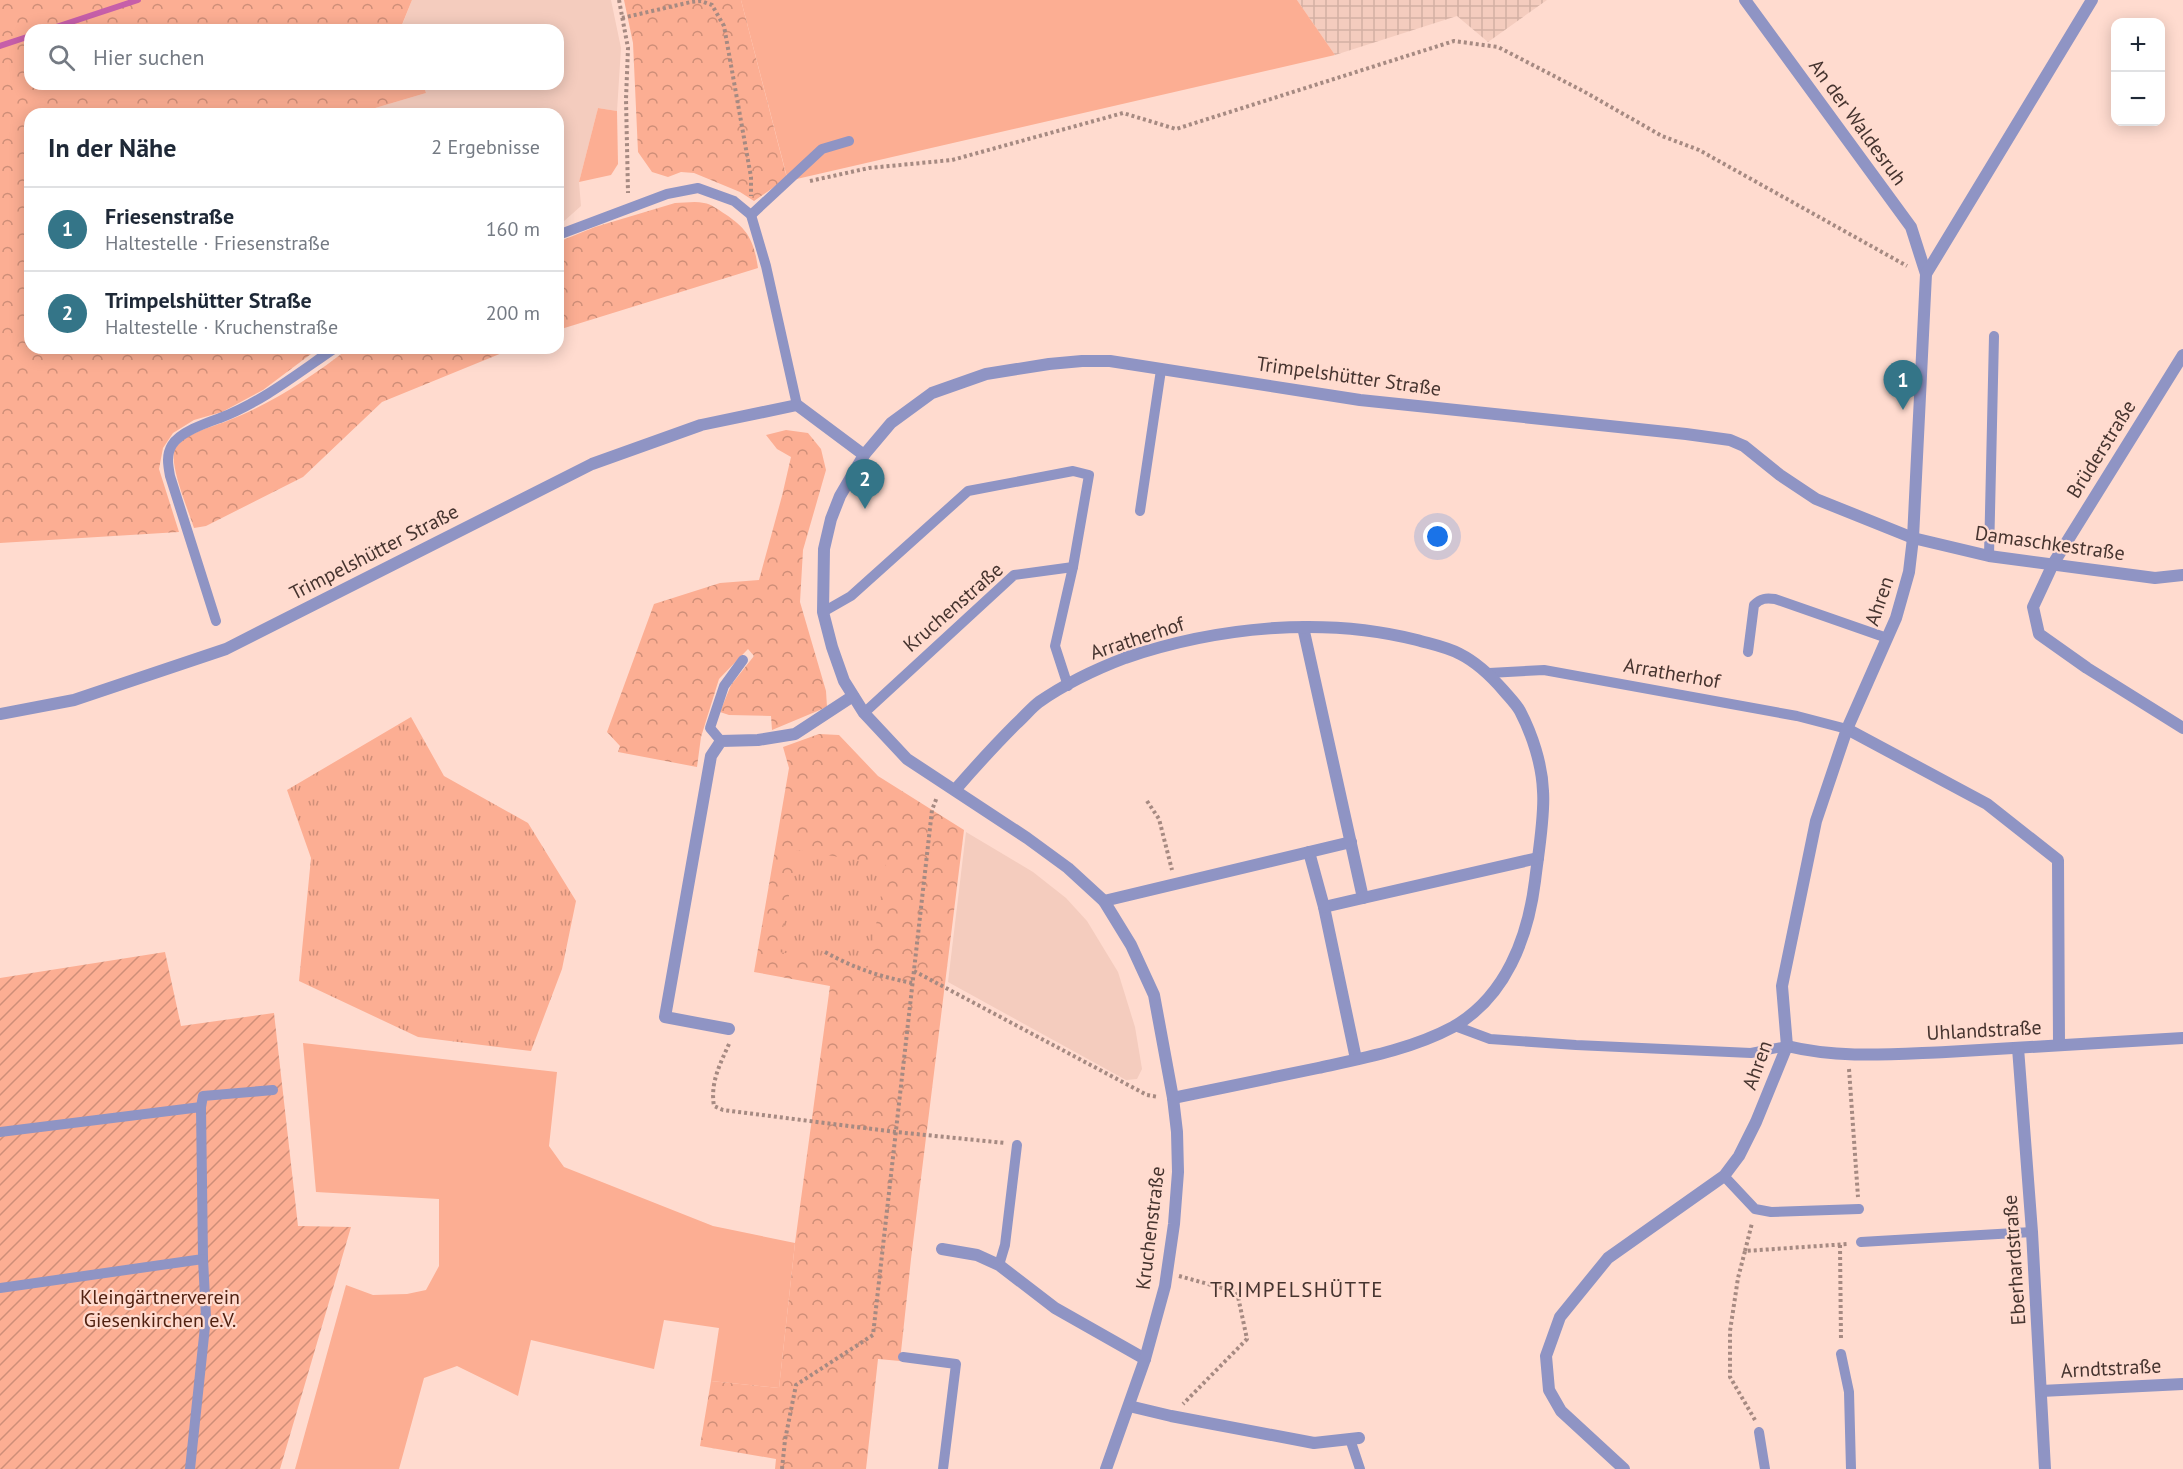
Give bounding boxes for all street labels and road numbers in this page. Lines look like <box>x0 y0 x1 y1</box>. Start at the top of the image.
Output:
street label: An der Waldesruh <box>1803 54 1913 190</box>
street label: Trimpelshütter Straße <box>1255 350 1443 402</box>
street label: Brüderstraße <box>2061 395 2141 503</box>
street label: Trimpelshütter Straße <box>285 498 463 606</box>
street label: Damaschkestraße <box>1973 520 2127 566</box>
street label: Kruchenstraße <box>898 556 1008 658</box>
street label: Ahren <box>1858 573 1900 629</box>
street label: Arratherhof <box>1087 610 1189 665</box>
street label: Arratherhof <box>1622 652 1724 695</box>
street label: Uhlandstraße <box>1926 1014 2042 1046</box>
street label: Ahren <box>1736 1037 1778 1093</box>
street label: Kruchenstraße <box>1130 1165 1170 1291</box>
street label: Eberhardstraße <box>1996 1194 2032 1326</box>
street label: Arndtstraße <box>2060 1352 2162 1384</box>

